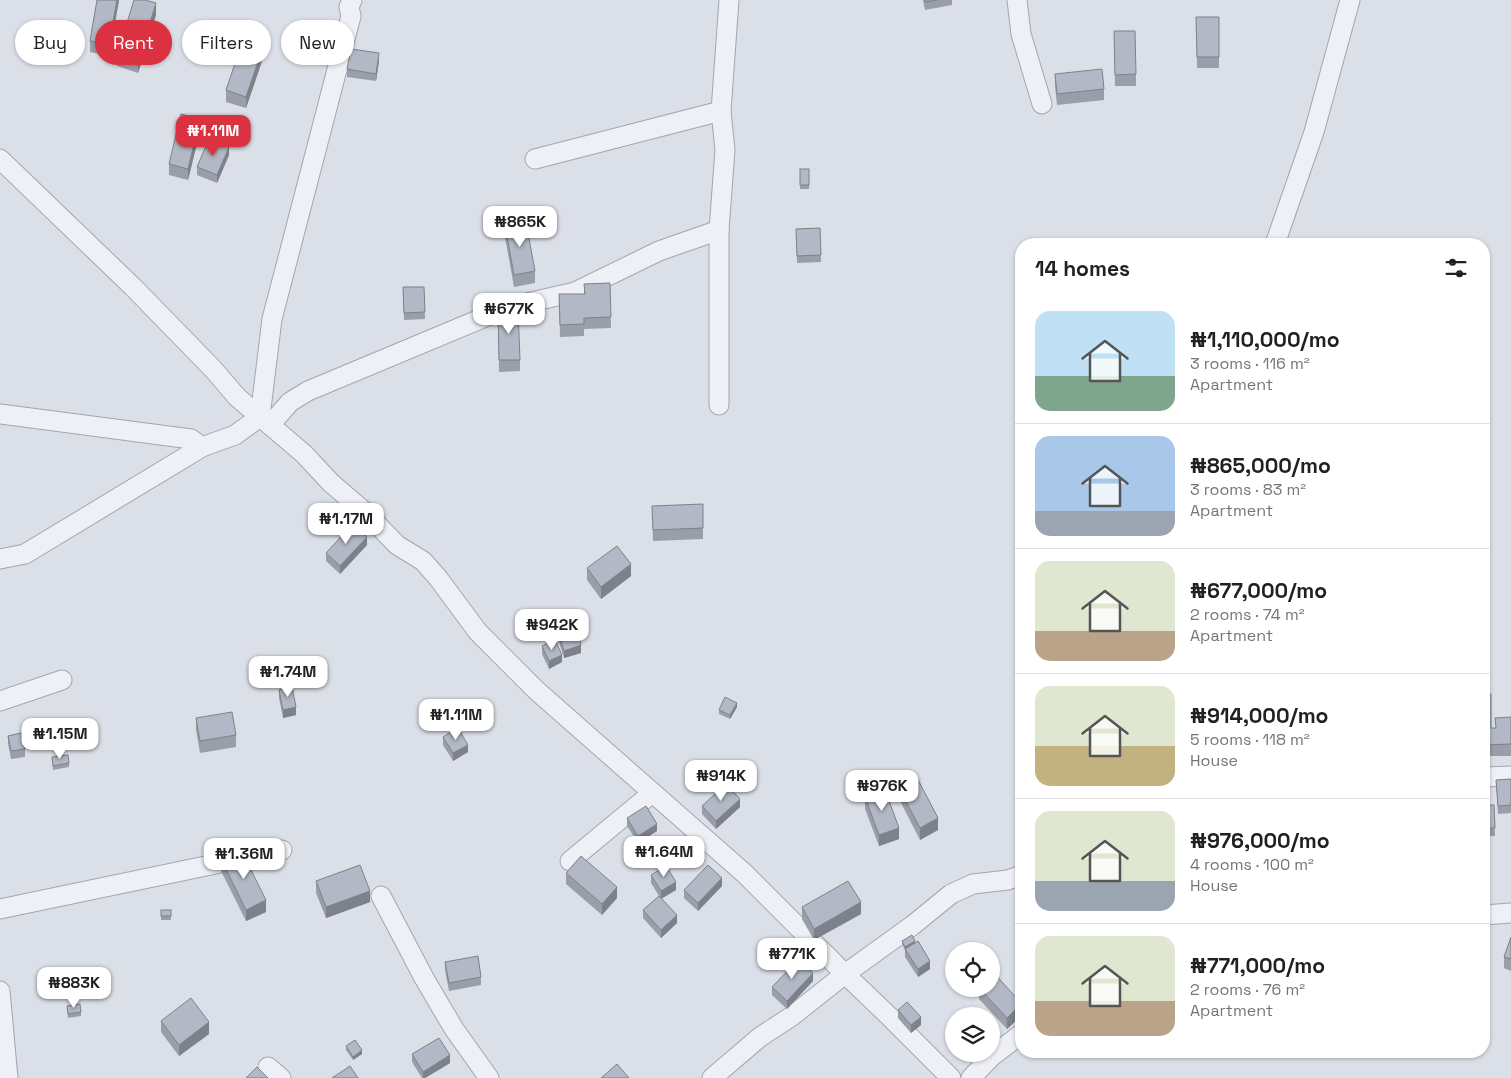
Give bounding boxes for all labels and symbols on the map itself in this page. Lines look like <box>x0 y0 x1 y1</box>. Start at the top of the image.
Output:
pin: ₦1.11M <box>172 114 254 157</box>
pin: ₦865K <box>485 206 555 248</box>
pin: ₦677K <box>474 292 544 335</box>
pin: ₦1.17M <box>305 502 387 545</box>
pin: ₦942K <box>517 608 587 651</box>
pin: ₦1.74M <box>247 656 329 698</box>
pin: ₦1.11M <box>415 698 497 741</box>
pin: ₦1.15M <box>19 718 101 760</box>
pin: ₦914K <box>686 760 756 802</box>
pin: ₦976K <box>847 770 917 812</box>
pin: ₦1.64M <box>623 836 705 878</box>
pin: ₦1.36M <box>203 838 285 880</box>
pin: ₦771K <box>757 938 827 980</box>
pin: ₦883K <box>39 966 109 1009</box>

